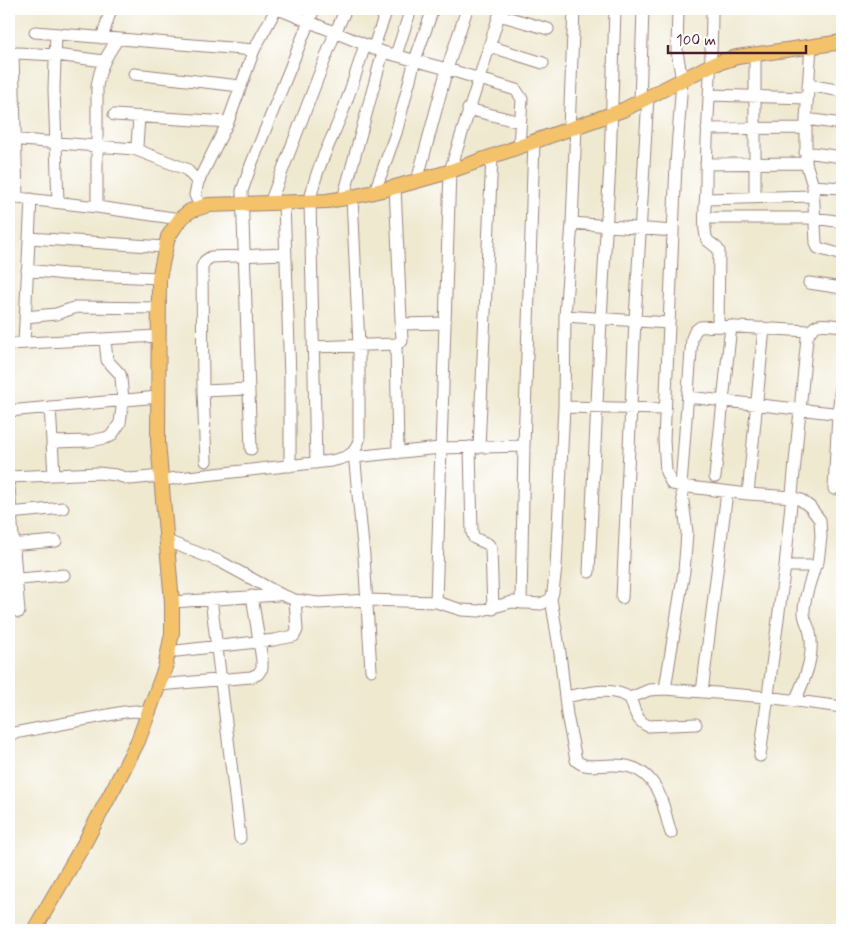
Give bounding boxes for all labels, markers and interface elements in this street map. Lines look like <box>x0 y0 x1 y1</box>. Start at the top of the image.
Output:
scale bar <box>668 22 806 54</box>
text: 100 m <box>676 31 716 51</box>

